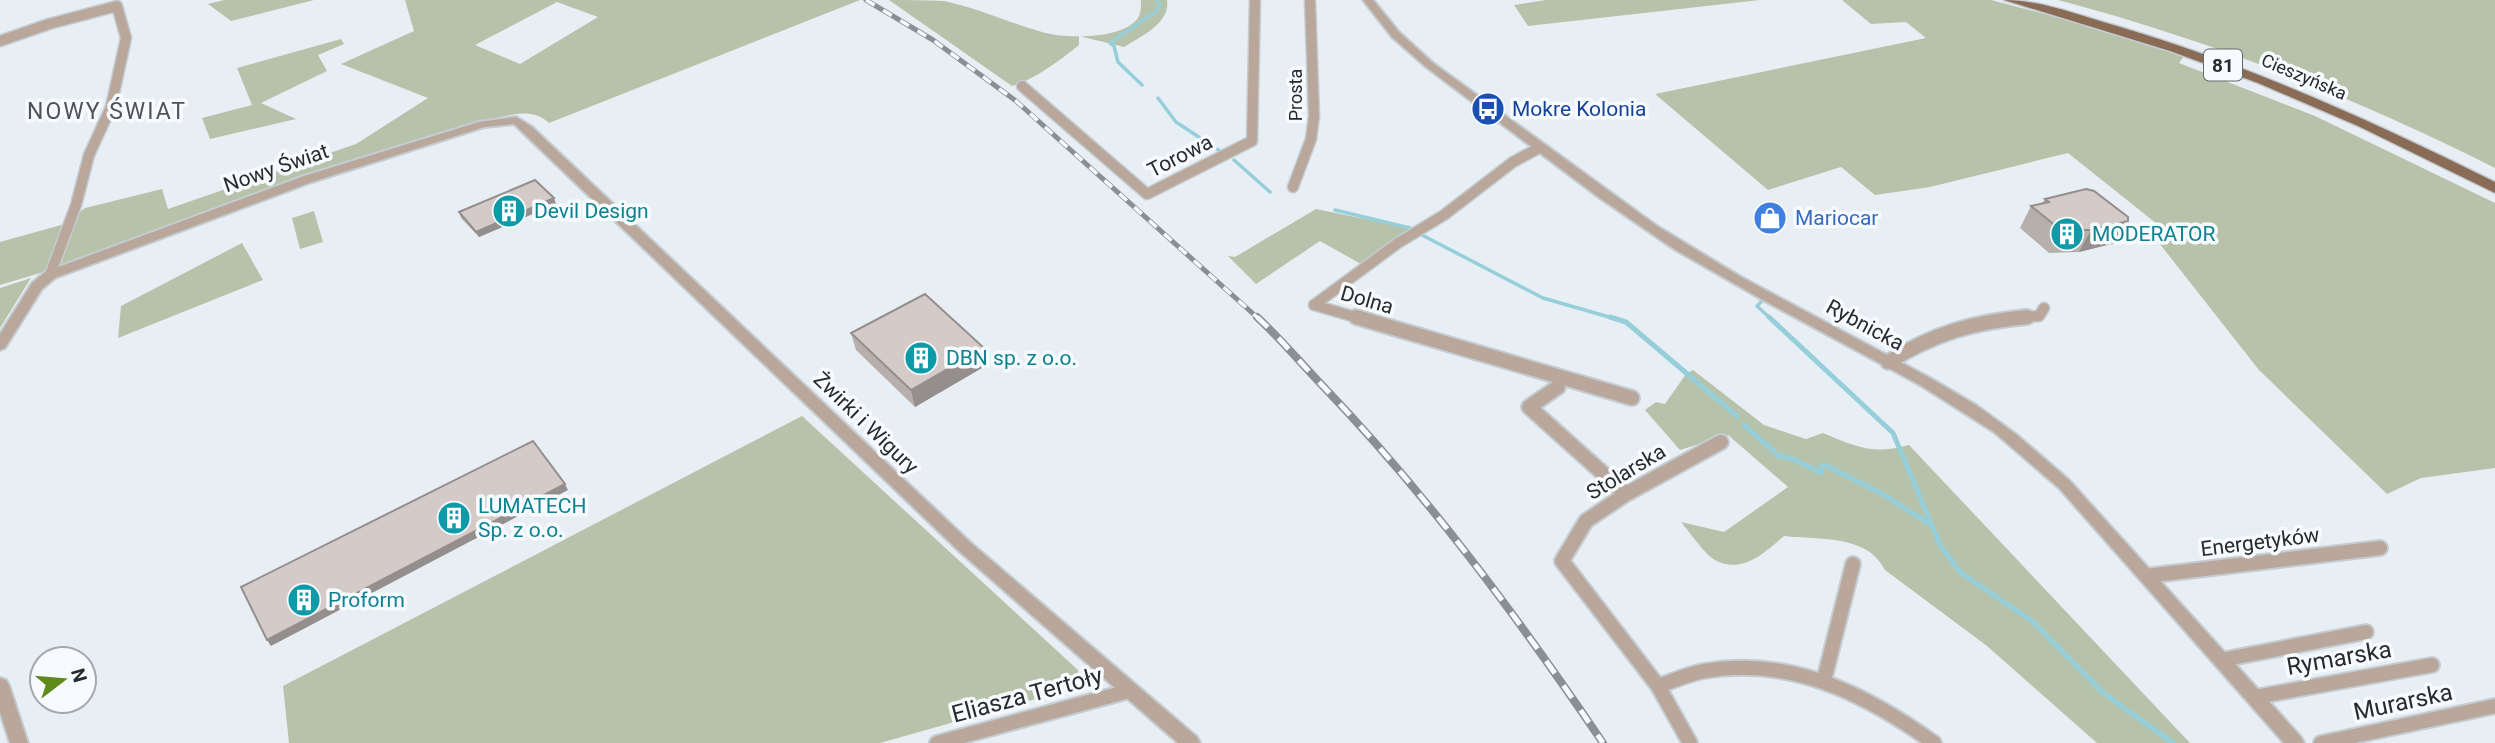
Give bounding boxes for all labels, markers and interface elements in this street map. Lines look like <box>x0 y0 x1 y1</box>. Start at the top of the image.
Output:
street label: Cieszyńska <box>2258 49 2350 104</box>
road number: 81 <box>2204 50 2242 80</box>
street label: Prosta <box>1285 69 1306 121</box>
bus stop icon: Mokre Kolonia <box>1469 90 1507 128</box>
district label: NOWY ŚWIAT <box>27 97 187 125</box>
place label: Mokre Kolonia <box>1512 97 1646 121</box>
street label: Torowa <box>1144 130 1216 182</box>
street label: Nowy Świat <box>220 139 332 197</box>
building icon: Devil Design <box>490 192 528 230</box>
place label: Devil Design <box>534 199 649 223</box>
shop icon: Mariocar <box>1751 199 1789 237</box>
place label: Mariocar <box>1795 206 1879 230</box>
building icon: MODERATOR <box>2048 215 2086 253</box>
place label: MODERATOR <box>2092 222 2216 246</box>
street label: Dolna <box>1338 281 1396 319</box>
street label: Rybnicka <box>1822 295 1908 355</box>
building icon: DBN sp. z o.o. <box>902 339 940 377</box>
place label: DBN sp. z o.o. <box>946 346 1077 370</box>
street label: Żwirki i Wigury <box>809 367 923 479</box>
street label: Stolarska <box>1582 439 1670 505</box>
place label: LUMATECH Sp. z o.o. <box>478 494 586 542</box>
building icon: LUMATECH Sp. z o.o. <box>435 499 473 537</box>
street label: Energetyków <box>2199 523 2321 561</box>
building icon: Proform <box>285 581 323 619</box>
place label: Proform <box>328 588 405 612</box>
street label: Rymarska <box>2284 635 2394 681</box>
north arrow <box>28 645 98 715</box>
street label: Eliasza Tertoły <box>949 661 1106 729</box>
text: N <box>66 666 92 685</box>
street label: Murarska <box>2351 678 2455 726</box>

